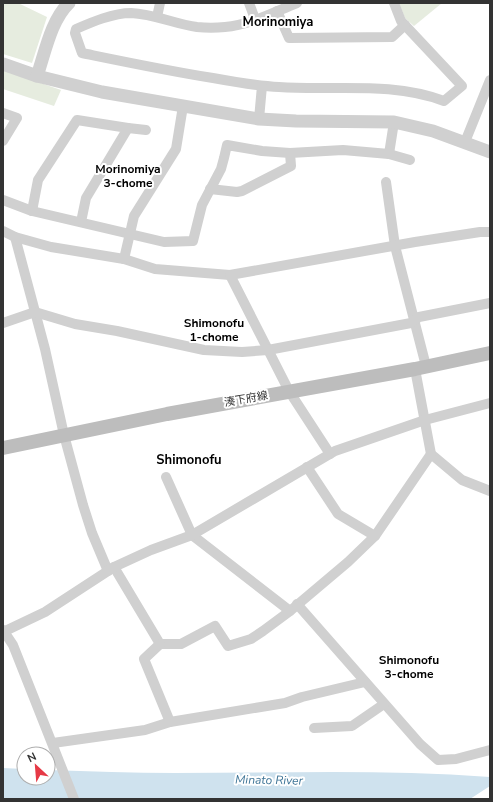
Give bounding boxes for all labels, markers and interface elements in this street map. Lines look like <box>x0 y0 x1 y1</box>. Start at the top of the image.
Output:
district label: Morinomiya <box>243 13 313 31</box>
district label: Morinomiya 3-chome <box>95 161 161 191</box>
district label: Shimonofu 1-chome <box>184 315 244 345</box>
street label: 湊下府線 <box>223 388 269 410</box>
district label: Shimonofu <box>156 451 222 469</box>
district label: Shimonofu 3-chome <box>379 652 439 682</box>
north arrow <box>16 746 56 786</box>
text: N <box>25 749 39 766</box>
water label: Minato River <box>235 771 304 789</box>

